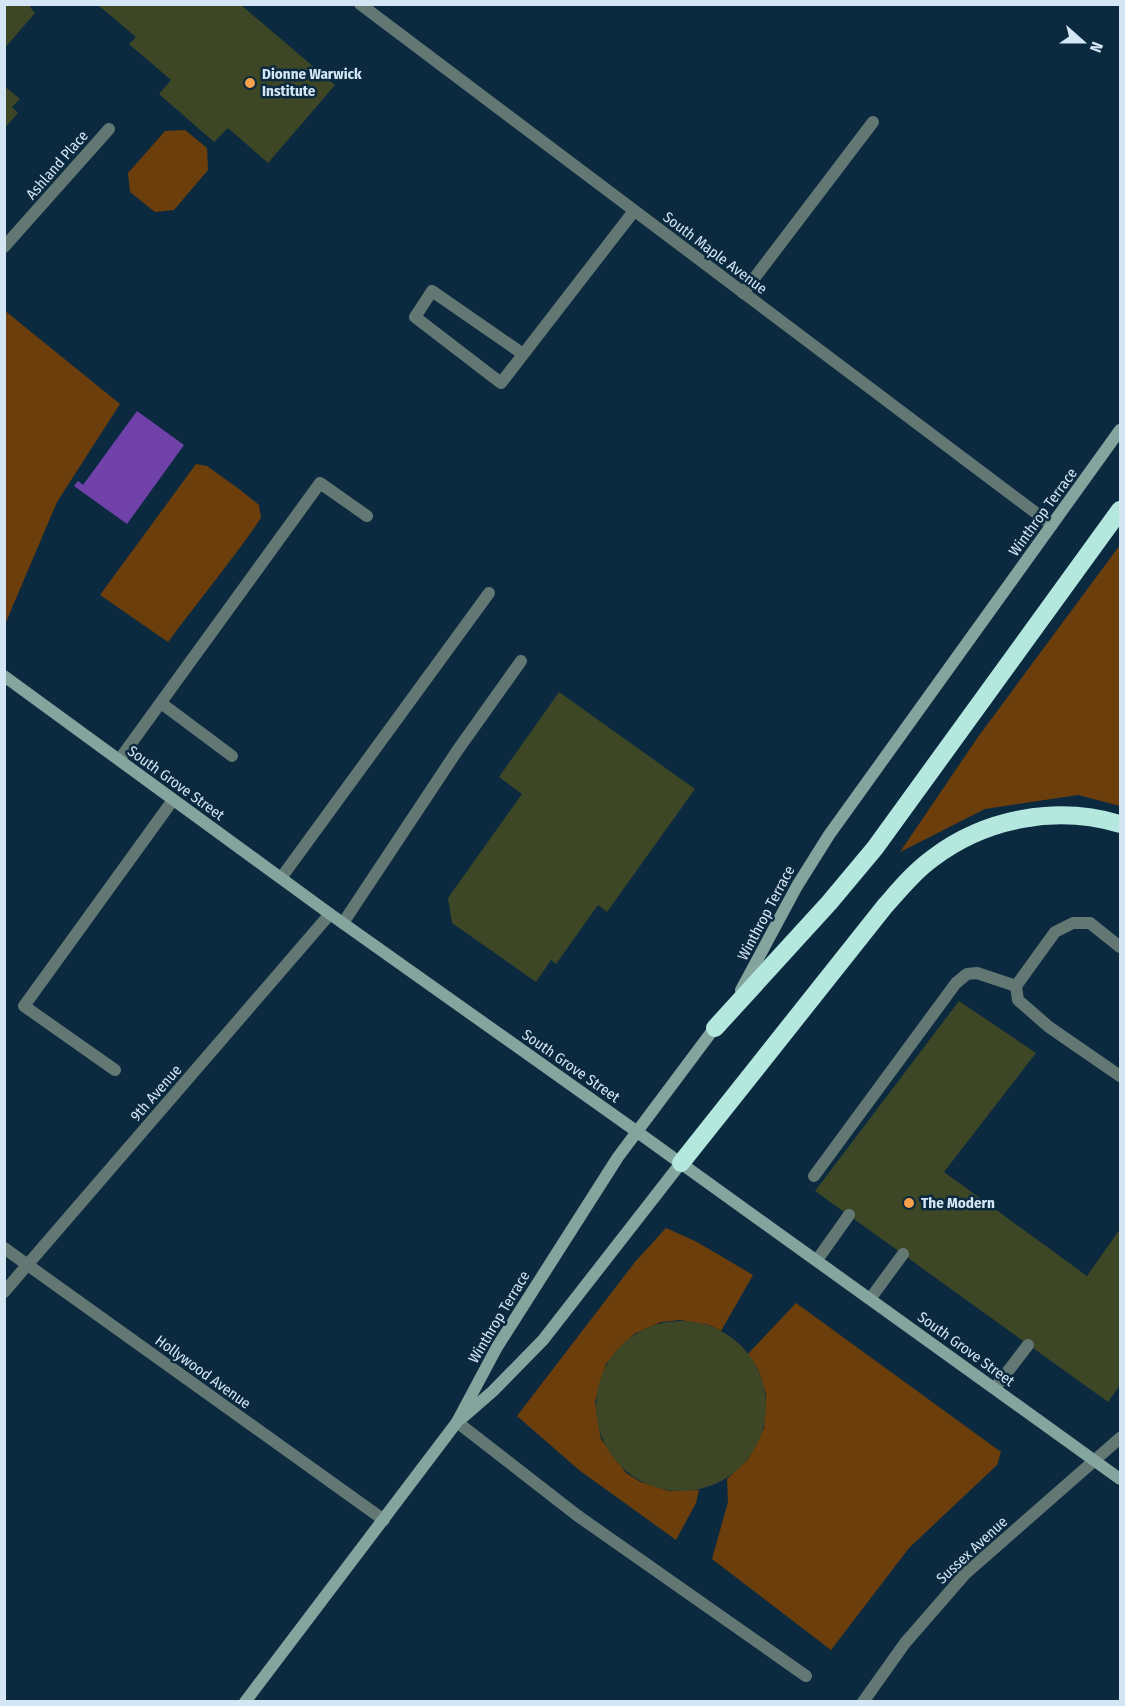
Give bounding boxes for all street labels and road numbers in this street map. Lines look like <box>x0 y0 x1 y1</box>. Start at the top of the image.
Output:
street label: Ashland Place <box>22 127 92 203</box>
street label: South Maple Avenue <box>660 208 770 298</box>
street label: Winthrop Terrace <box>1005 464 1081 560</box>
street label: South Grove Street <box>124 742 228 824</box>
street label: Winthrop Terrace <box>734 863 798 963</box>
street label: South Grove Street <box>519 1026 623 1106</box>
street label: 9th Avenue <box>127 1061 185 1125</box>
street label: Winthrop Terrace <box>464 1268 534 1366</box>
street label: South Grove Street <box>914 1308 1018 1390</box>
street label: Hollywood Avenue <box>152 1331 254 1413</box>
street label: Sussex Avenue <box>933 1513 1011 1587</box>

